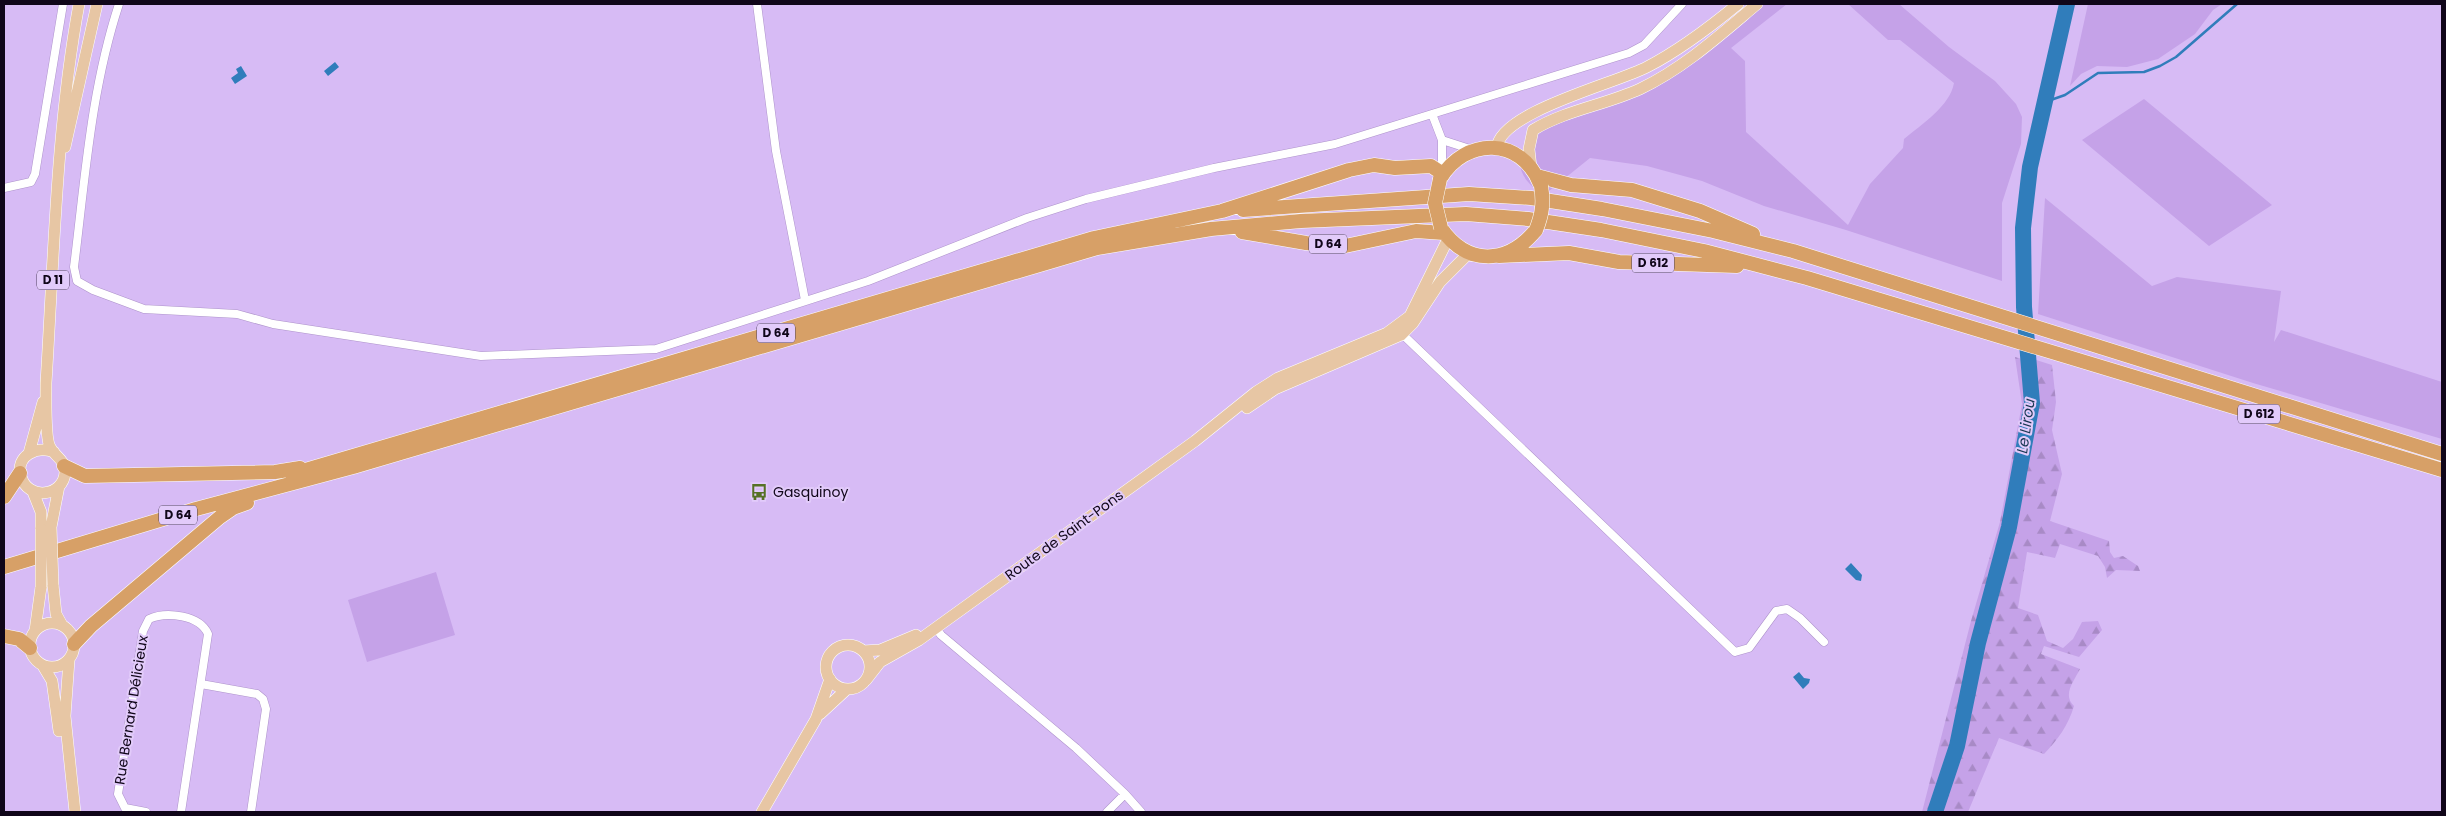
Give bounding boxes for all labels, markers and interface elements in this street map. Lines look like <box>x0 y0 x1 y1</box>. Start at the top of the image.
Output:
road number: D 64 <box>1309 234 1347 253</box>
road number: D 612 <box>1632 254 1674 272</box>
road number: D 11 <box>37 270 69 290</box>
road number: D 64 <box>757 323 795 342</box>
water label: Le Lirou <box>2011 397 2040 455</box>
road number: D 612 <box>2238 404 2280 424</box>
bus stop icon: Gasquinoy <box>749 482 769 502</box>
place label: Gasquinoy <box>773 482 848 502</box>
street label: Route de Saint-Pons <box>1001 485 1127 585</box>
road number: D 64 <box>159 506 197 524</box>
street label: Rue Bernard Délicieux <box>109 634 153 786</box>

